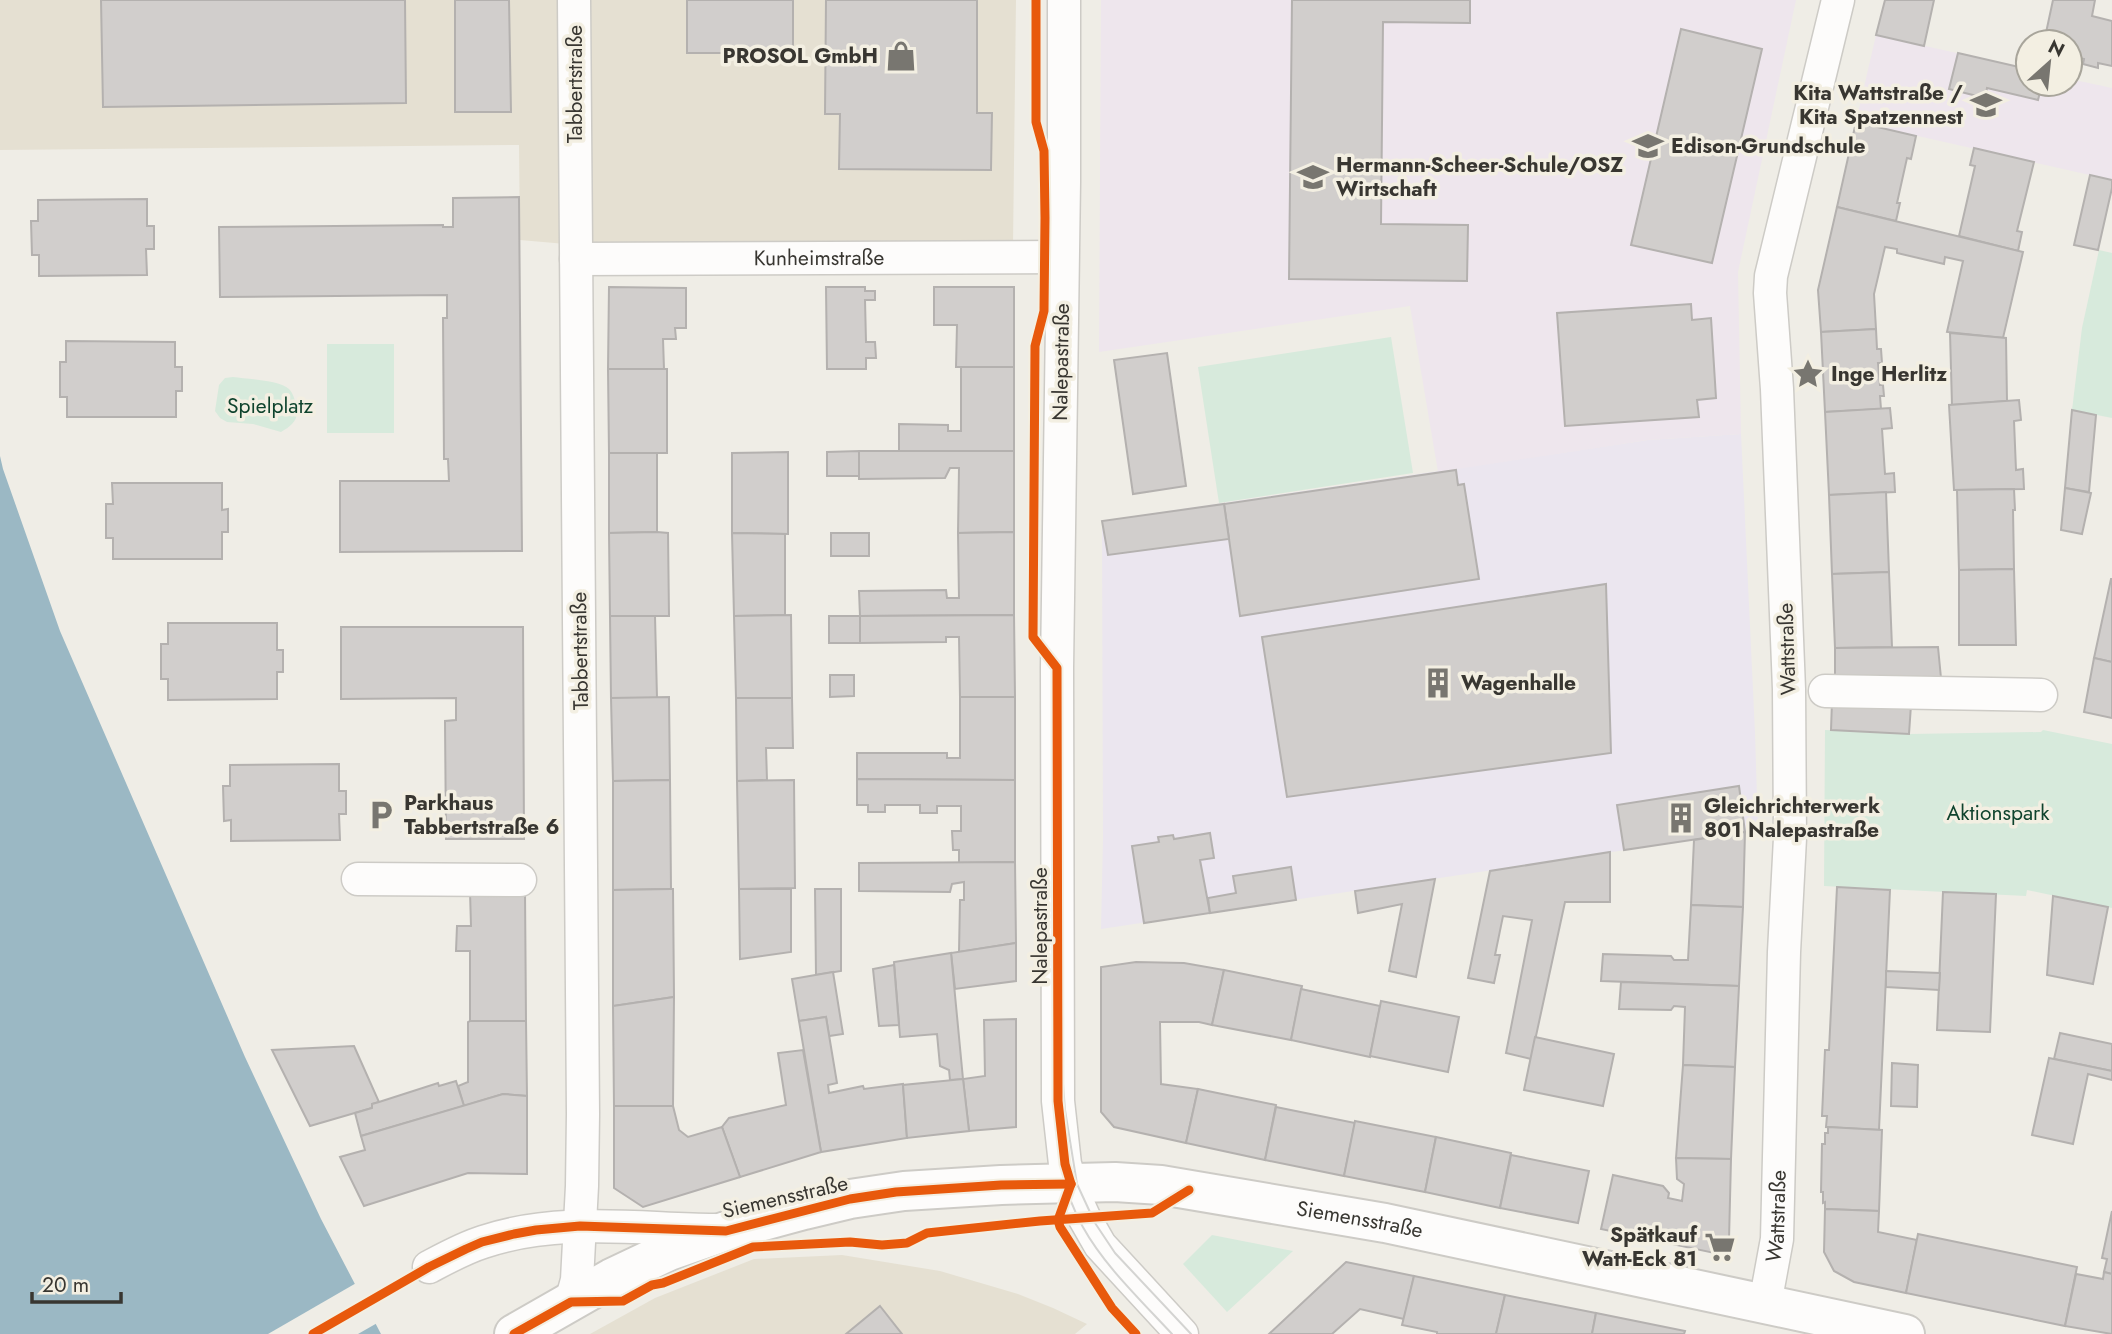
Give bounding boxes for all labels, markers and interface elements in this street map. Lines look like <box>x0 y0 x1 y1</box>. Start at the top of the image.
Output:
street label: Tabbertstraße <box>560 25 590 143</box>
north arrow <box>2014 28 2084 98</box>
text: N <box>2044 33 2069 64</box>
shop icon: PROSOL GmbH <box>884 39 918 73</box>
place label: PROSOL GmbH <box>723 41 878 71</box>
place label: Kita Wattstraße / Kita Spatzennest <box>1793 78 1963 132</box>
school or university icon: Kita Wattstraße / Kita Spatzennest <box>1969 88 2003 122</box>
school or university icon: Edison-Grundschule <box>1631 129 1665 163</box>
place label: Edison-Grundschule <box>1671 131 1866 161</box>
place label: Hermann-Scheer-Schule/OSZ Wirtschaft <box>1336 150 1623 204</box>
school or university icon: Hermann-Scheer-Schule/OSZ Wirtschaft <box>1296 160 1330 194</box>
street label: Kunheimstraße <box>754 243 885 273</box>
street label: Nalepastraße <box>1045 303 1077 421</box>
place icon: Inge Herlitz <box>1791 357 1825 391</box>
place label: Inge Herlitz <box>1831 359 1947 389</box>
park label: Spielplatz <box>227 391 313 421</box>
street label: Tabbertstraße <box>564 591 596 710</box>
street label: Wattstraße <box>1770 602 1804 696</box>
building icon: Wagenhalle <box>1421 666 1455 700</box>
place label: Wagenhalle <box>1461 668 1576 698</box>
place label: Parkhaus Tabbertstraße 6 <box>404 788 560 842</box>
place label: Gleichrichterwerk 801 Nalepastraße <box>1704 791 1880 845</box>
parking icon: Parkhaus Tabbertstraße 6 <box>364 798 398 832</box>
park label: Aktionspark <box>1946 798 2050 828</box>
building icon: Gleichrichterwerk 801 Nalepastraße <box>1664 801 1698 835</box>
street label: Nalepastraße <box>1025 867 1055 985</box>
street label: Siemensstraße <box>719 1168 851 1226</box>
street label: Wattstraße <box>1758 1169 1794 1265</box>
street label: Siemensstraße <box>1294 1193 1426 1246</box>
place label: Spätkauf Watt-Eck 81 <box>1582 1220 1698 1274</box>
supermarket icon: Spätkauf Watt-Eck 81 <box>1703 1230 1737 1264</box>
scale bar <box>32 1260 121 1304</box>
text: 20 m <box>42 1270 89 1300</box>

